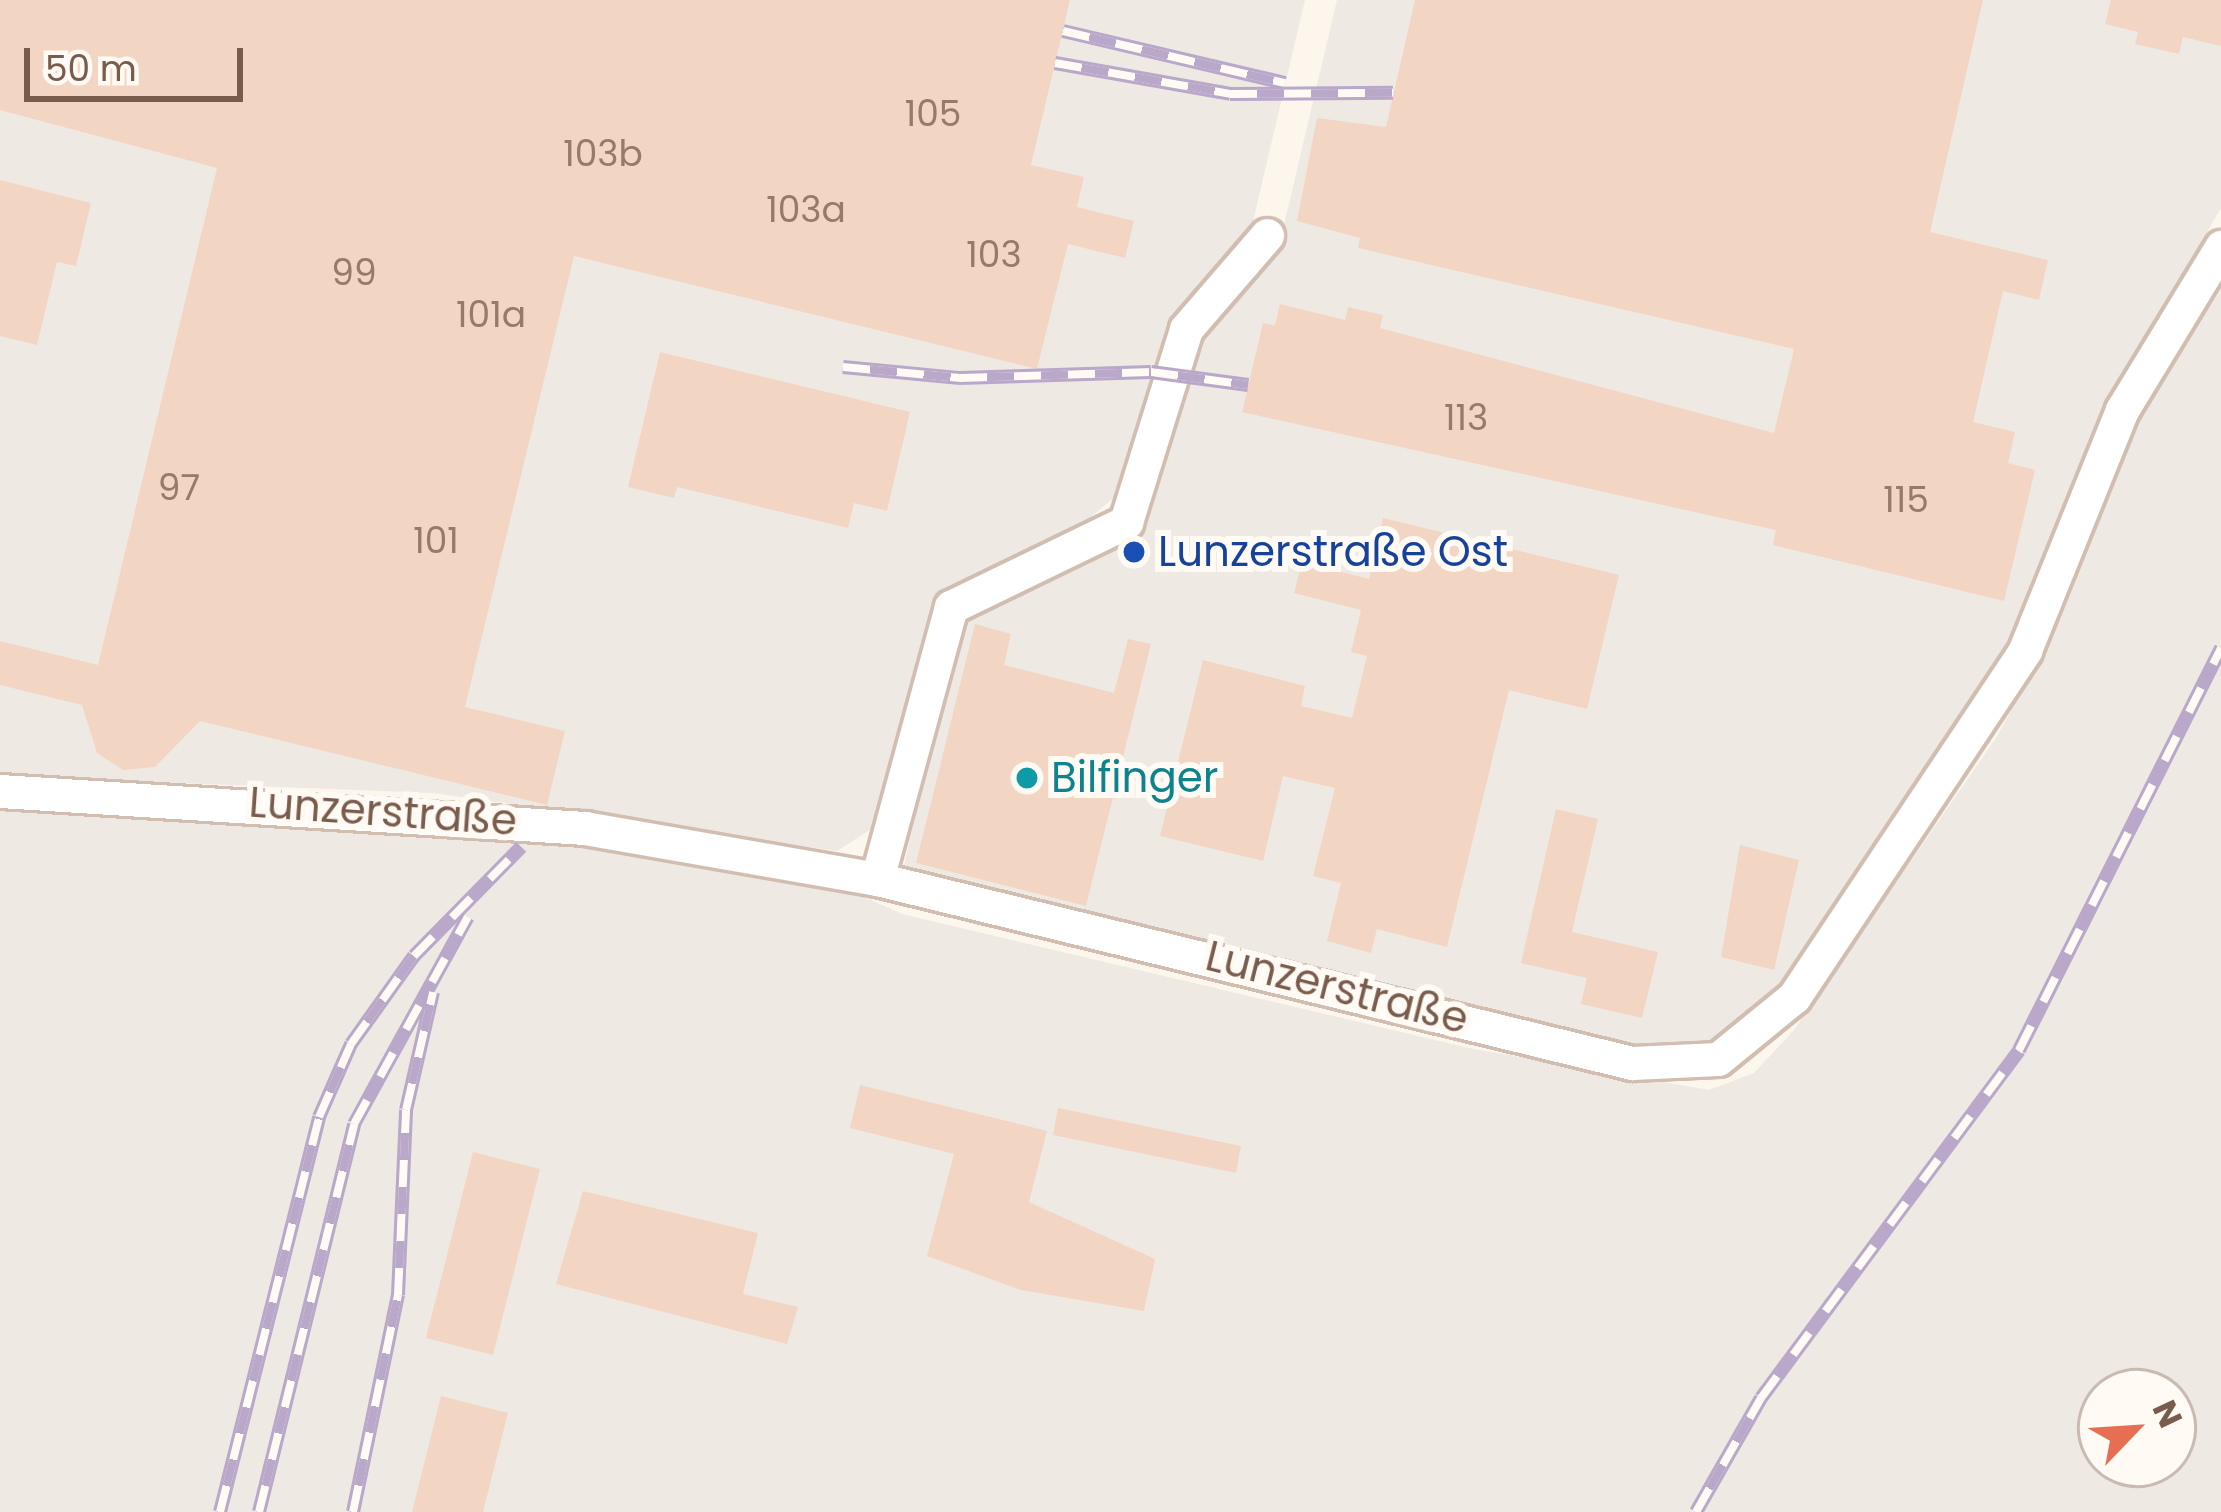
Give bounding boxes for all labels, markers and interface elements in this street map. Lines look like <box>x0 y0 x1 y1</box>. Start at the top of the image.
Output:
scale bar <box>30 24 249 98</box>
text: 50 m <box>45 43 137 94</box>
house number: 105 <box>905 92 961 136</box>
house number: 103b <box>563 132 643 176</box>
house number: 103a <box>766 188 846 232</box>
house number: 103 <box>966 233 1022 277</box>
house number: 99 <box>331 251 377 295</box>
house number: 101a <box>456 293 526 337</box>
house number: 113 <box>1444 396 1488 440</box>
house number: 97 <box>158 466 200 510</box>
house number: 115 <box>1883 478 1929 522</box>
house number: 101 <box>413 519 459 563</box>
place label: Lunzerstraße Ost <box>1158 527 1508 577</box>
marker: Lunzerstraße Ost <box>1121 539 1147 565</box>
place label: Bilfinger <box>1051 753 1219 803</box>
marker: Bilfinger <box>1014 765 1040 791</box>
street label: Lunzerstraße <box>247 777 519 847</box>
street label: Lunzerstraße <box>1201 931 1473 1045</box>
north arrow <box>2077 1368 2197 1488</box>
text: N <box>2141 1393 2194 1435</box>

